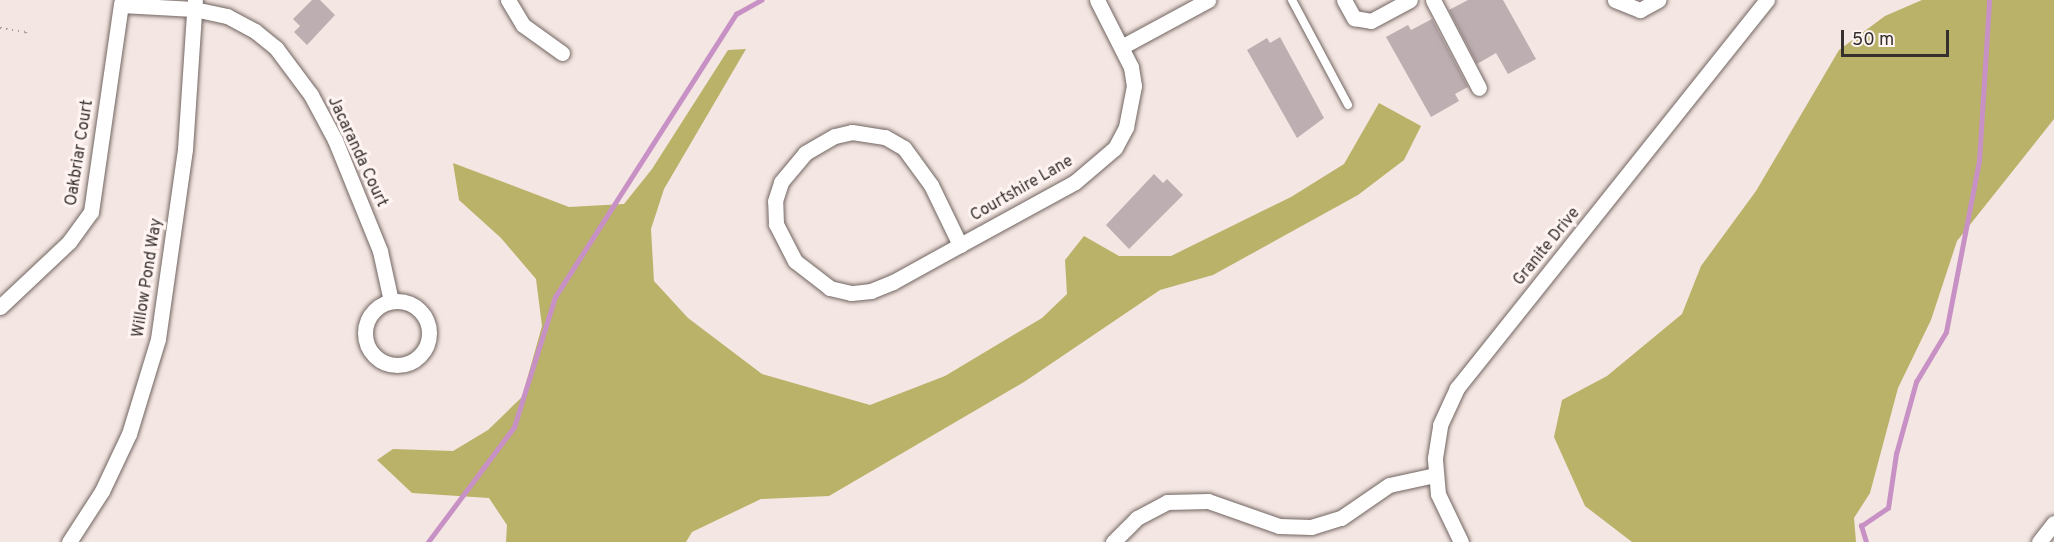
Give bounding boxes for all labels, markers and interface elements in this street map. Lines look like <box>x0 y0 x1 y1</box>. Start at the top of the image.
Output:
scale bar <box>1844 18 1952 56</box>
text: 50 m <box>1852 29 1894 52</box>
street label: Jacaranda Court <box>323 94 391 210</box>
street label: Oakbriar Court <box>62 99 98 207</box>
street label: Courtshire Lane <box>967 152 1077 226</box>
street label: Granite Drive <box>1510 204 1584 290</box>
street label: Willow Pond Way <box>129 217 167 339</box>

